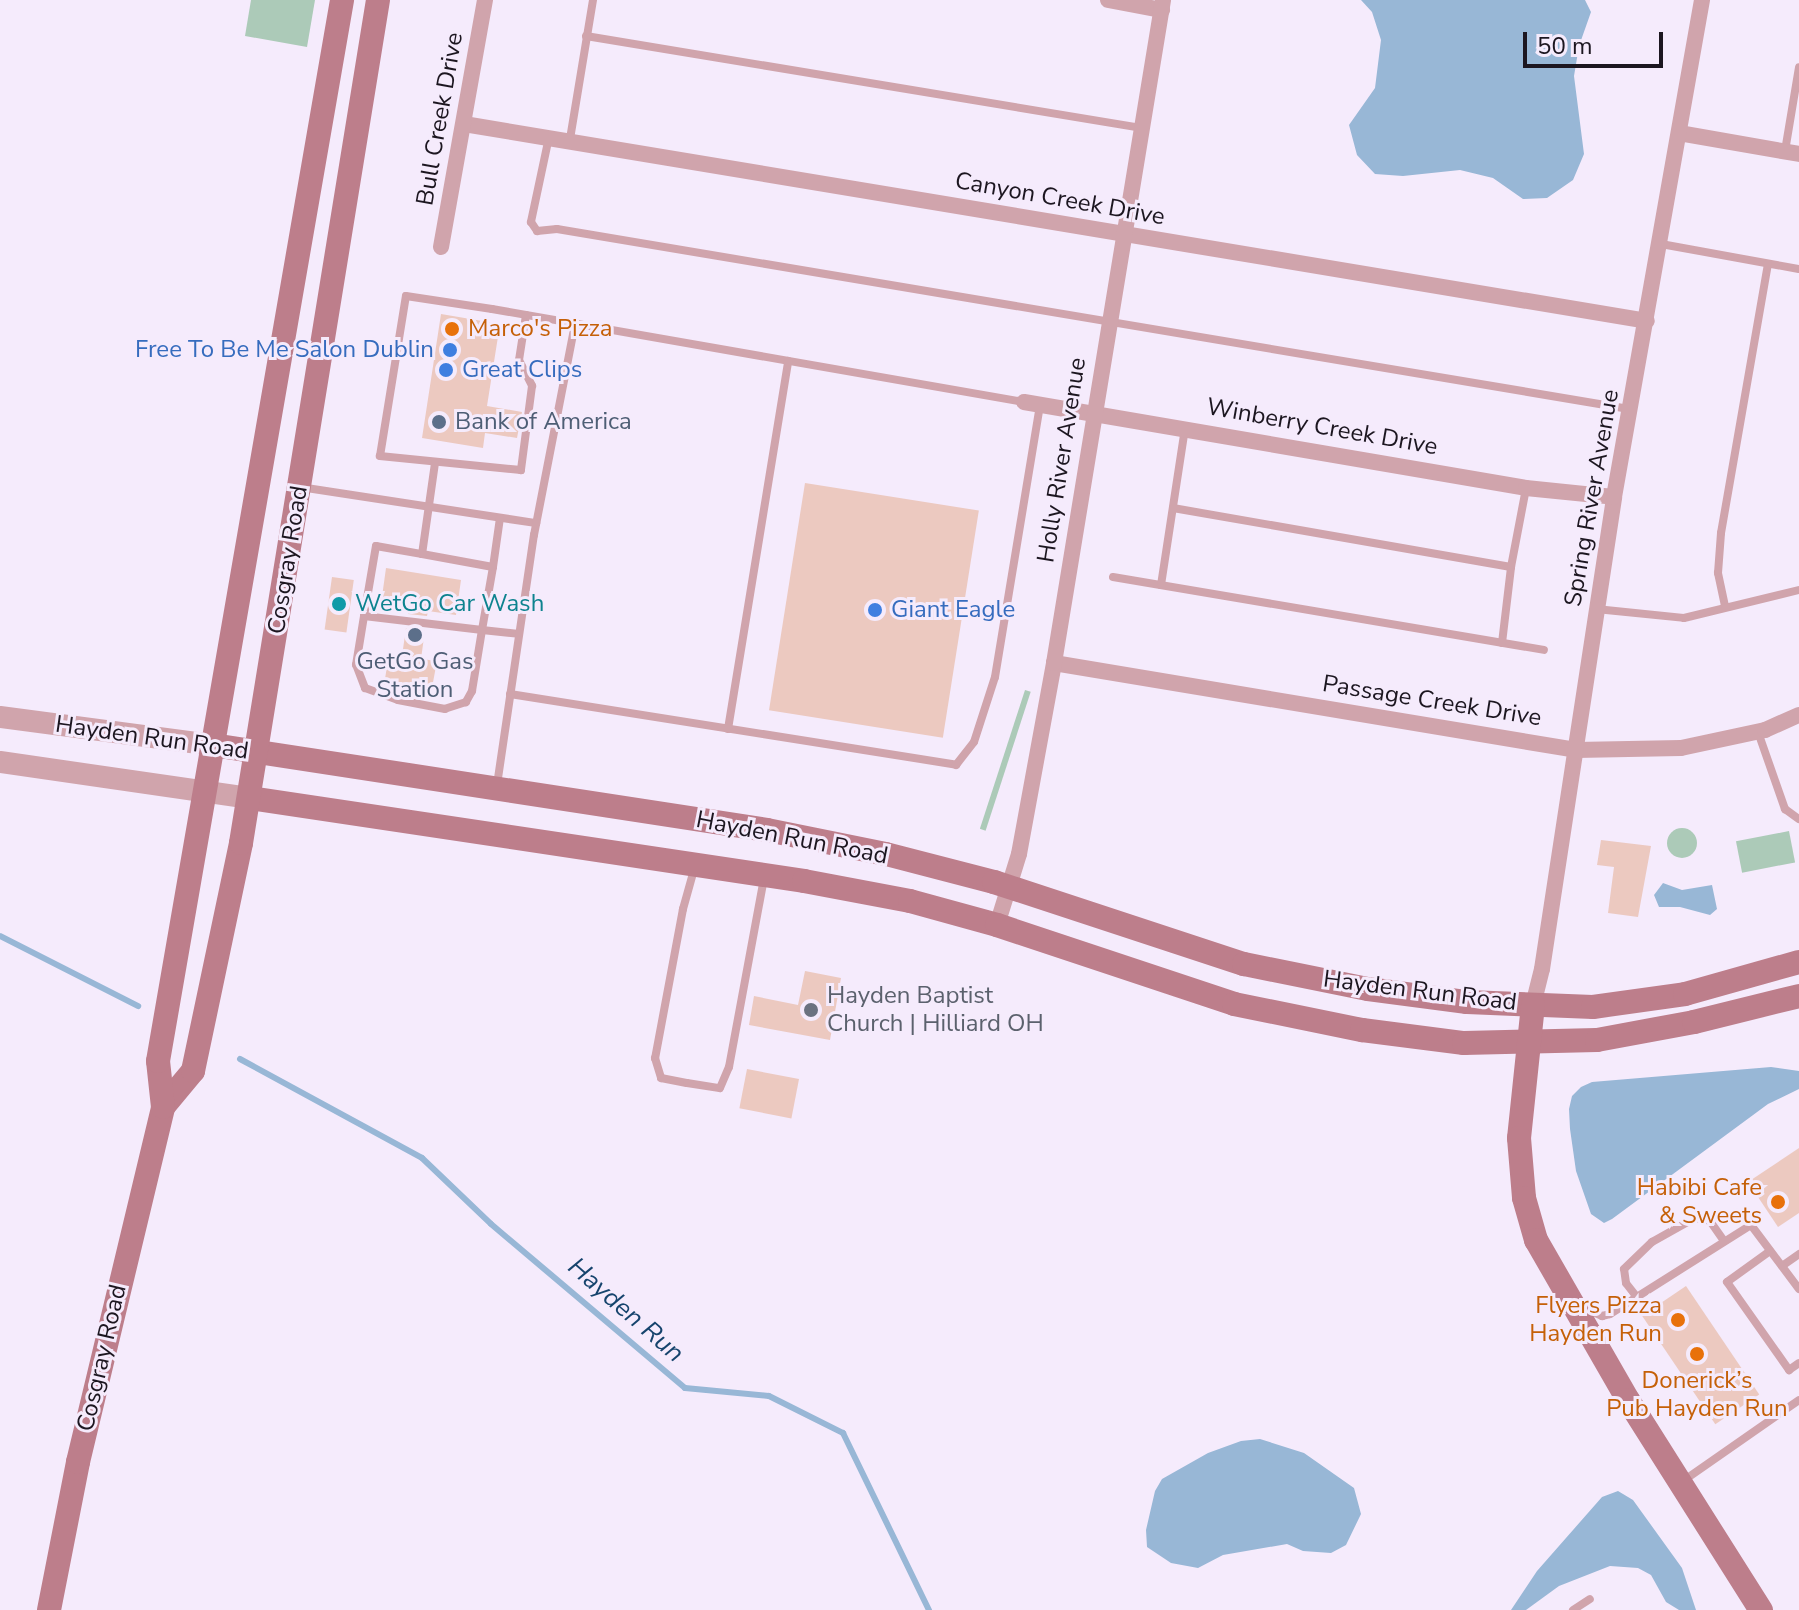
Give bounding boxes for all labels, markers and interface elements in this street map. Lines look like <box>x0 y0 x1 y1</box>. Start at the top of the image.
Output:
scale bar <box>1527 16 1667 66</box>
street label: Bull Creek Drive <box>411 30 469 208</box>
text: 50 m <box>1537 30 1593 62</box>
street label: Canyon Creek Drive <box>953 166 1167 232</box>
place label: Marco's Pizza <box>468 315 612 343</box>
marker: Marco's Pizza <box>443 320 461 338</box>
place label: Free To Be Me Salon Dublin <box>135 336 434 364</box>
marker: Free To Be Me Salon Dublin <box>441 341 459 359</box>
street label: Holly River Avenue <box>1032 355 1092 565</box>
place label: Great Clips <box>462 356 582 384</box>
marker: Great Clips <box>437 361 455 379</box>
street label: Spring River Avenue <box>1559 387 1625 609</box>
street label: Winberry Creek Drive <box>1204 393 1440 461</box>
place label: Bank of America <box>455 408 632 436</box>
marker: Bank of America <box>430 413 448 431</box>
street label: Cosgray Road <box>262 484 314 636</box>
place label: WetGo Car Wash <box>355 590 544 618</box>
marker: WetGo Car Wash <box>330 595 348 613</box>
place label: Giant Eagle <box>891 596 1015 624</box>
marker: Giant Eagle <box>866 601 884 619</box>
marker: GetGo Gas Station <box>406 626 424 644</box>
place label: GetGo Gas Station <box>356 648 474 704</box>
street label: Passage Creek Drive <box>1320 669 1544 733</box>
street label: Hayden Run Road <box>54 710 250 766</box>
street label: Hayden Run Road <box>694 805 890 871</box>
street label: Hayden Run Road <box>1322 965 1518 1017</box>
place label: Hayden Baptist Church | Hilliard OH <box>827 982 1044 1038</box>
marker: Hayden Baptist Church | Hilliard OH <box>802 1001 820 1019</box>
place label: Habibi Cafe & Sweets <box>1637 1174 1762 1230</box>
marker: Habibi Cafe & Sweets <box>1769 1193 1787 1211</box>
water label: Hayden Run <box>562 1251 690 1369</box>
street label: Cosgray Road <box>71 1282 133 1434</box>
place label: Flyers Pizza Hayden Run <box>1529 1292 1662 1348</box>
marker: Flyers Pizza Hayden Run <box>1669 1311 1687 1329</box>
marker: Donerick’s Pub Hayden Run <box>1688 1345 1706 1363</box>
place label: Donerick’s Pub Hayden Run <box>1606 1367 1788 1423</box>

